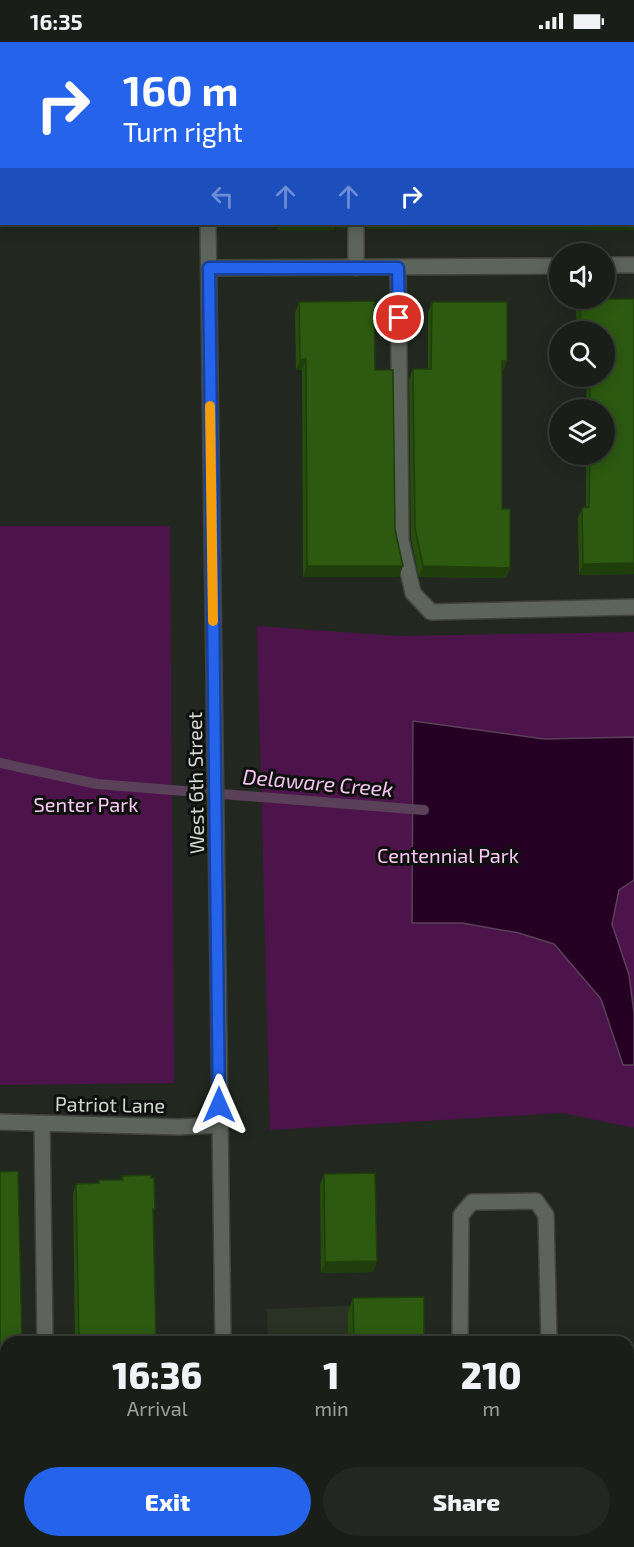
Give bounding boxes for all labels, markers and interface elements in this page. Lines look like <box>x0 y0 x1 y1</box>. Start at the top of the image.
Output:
text: 16:35 <box>30 8 83 34</box>
text: 160 m <box>123 64 239 114</box>
icon: right <box>24 66 102 144</box>
text: Turn right <box>123 115 243 147</box>
icon: left <box>206 180 239 213</box>
icon: ahead <box>269 180 302 213</box>
icon: ahead <box>332 180 365 213</box>
icon: right <box>395 180 428 213</box>
map controls <box>549 243 615 465</box>
button: sound <box>549 243 615 309</box>
pin <box>373 292 424 343</box>
icon: arrive <box>382 301 415 334</box>
button: search <box>549 321 615 387</box>
button: layers <box>549 399 615 465</box>
street label: West 6th Street <box>182 711 208 854</box>
water label: Delaware Creek <box>242 763 394 801</box>
park label: Senter Park <box>34 792 138 816</box>
park label: Centennial Park <box>377 843 519 867</box>
position arrow <box>187 1073 251 1137</box>
street label: Patriot Lane <box>55 1091 165 1117</box>
text: 16:36 <box>112 1353 202 1396</box>
text: 1 <box>323 1353 340 1396</box>
text: 210 <box>461 1353 522 1396</box>
text: Arrival <box>127 1396 188 1420</box>
text: min <box>314 1396 349 1420</box>
text: m <box>482 1396 500 1420</box>
button: Exit <box>24 1467 311 1536</box>
button: Share <box>323 1467 610 1536</box>

